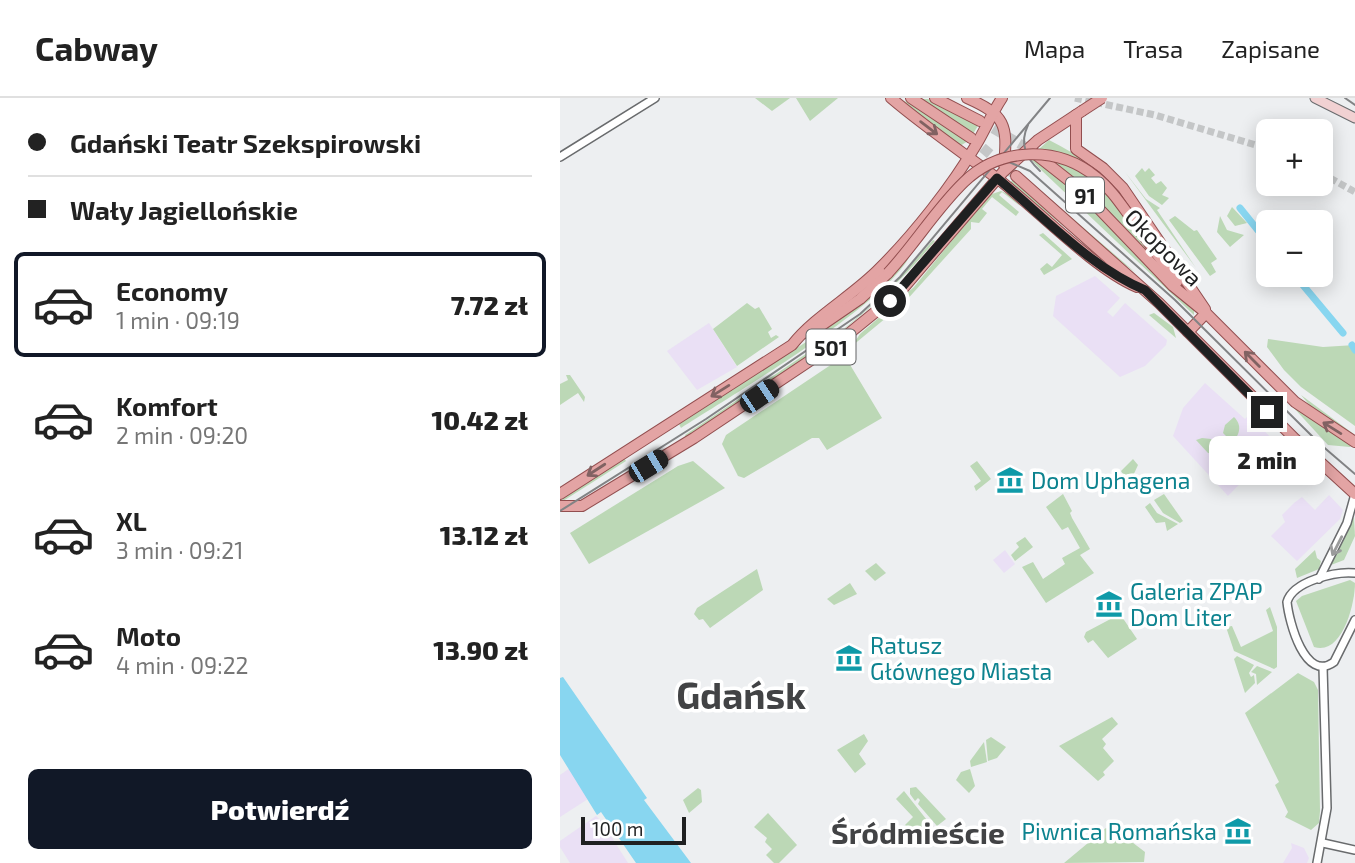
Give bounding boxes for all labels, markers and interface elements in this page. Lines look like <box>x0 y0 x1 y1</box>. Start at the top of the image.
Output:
text: Cabway <box>35 28 158 68</box>
text: Mapa <box>1024 34 1085 63</box>
text: Trasa <box>1123 34 1183 63</box>
text: Zapisane <box>1221 34 1320 63</box>
map controls <box>1256 119 1333 287</box>
button: + <box>1256 119 1333 196</box>
one-way arrow <box>919 121 938 136</box>
text: Gdański Teatr Szekspirowski <box>70 127 421 158</box>
road number: 91 <box>1066 178 1104 212</box>
text: Wały Jagiellońskie <box>70 194 298 225</box>
street label: Okopowa <box>1120 203 1208 291</box>
button: − <box>1256 210 1333 287</box>
icon: car <box>32 273 95 336</box>
text: Economy <box>116 275 228 306</box>
route start <box>874 285 906 317</box>
text: 7.72 zł <box>451 289 528 320</box>
text: 1 min · 09:19 <box>116 306 240 334</box>
road number: 501 <box>806 330 856 364</box>
one-way arrow <box>1244 351 1261 368</box>
car <box>736 376 783 416</box>
one-way arrow <box>711 384 731 398</box>
icon: car <box>32 388 95 451</box>
text: Komfort <box>116 390 218 421</box>
route end <box>1251 396 1283 428</box>
text: 10.42 zł <box>432 404 528 435</box>
text: 2 min · 09:20 <box>116 421 248 449</box>
one-way arrow <box>1322 421 1342 435</box>
callout: 2 min <box>1209 436 1325 486</box>
car <box>625 446 672 486</box>
text: 2 min <box>1237 446 1297 474</box>
one-way arrow <box>586 464 606 478</box>
museum icon: Dom Uphagena <box>995 465 1025 495</box>
place label: Dom Uphagena <box>1031 466 1190 494</box>
icon: car <box>32 503 95 566</box>
text: XL <box>116 505 147 536</box>
text: 13.12 zł <box>440 519 528 550</box>
one-way arrow <box>1329 535 1343 556</box>
text: 3 min · 09:21 <box>116 536 243 564</box>
place label: Galeria ZPAP Dom Liter <box>1130 577 1263 631</box>
museum icon: Galeria ZPAP Dom Liter <box>1094 589 1124 619</box>
icon: car <box>32 618 95 681</box>
text: Moto <box>116 620 181 651</box>
place label: Ratusz Głównego Miasta <box>870 631 1052 685</box>
text: 13.90 zł <box>433 634 528 665</box>
museum icon: Ratusz Głównego Miasta <box>834 643 864 673</box>
text: 4 min · 09:22 <box>116 651 248 679</box>
district label: Gdańsk <box>676 672 806 716</box>
button: Potwierdź <box>28 769 532 849</box>
scale bar <box>581 814 686 846</box>
district label: Śródmieście <box>831 814 1005 850</box>
museum icon: Piwnica Romańska <box>1223 816 1253 846</box>
text: 100 m <box>592 817 643 840</box>
place label: Piwnica Romańska <box>1021 817 1217 845</box>

